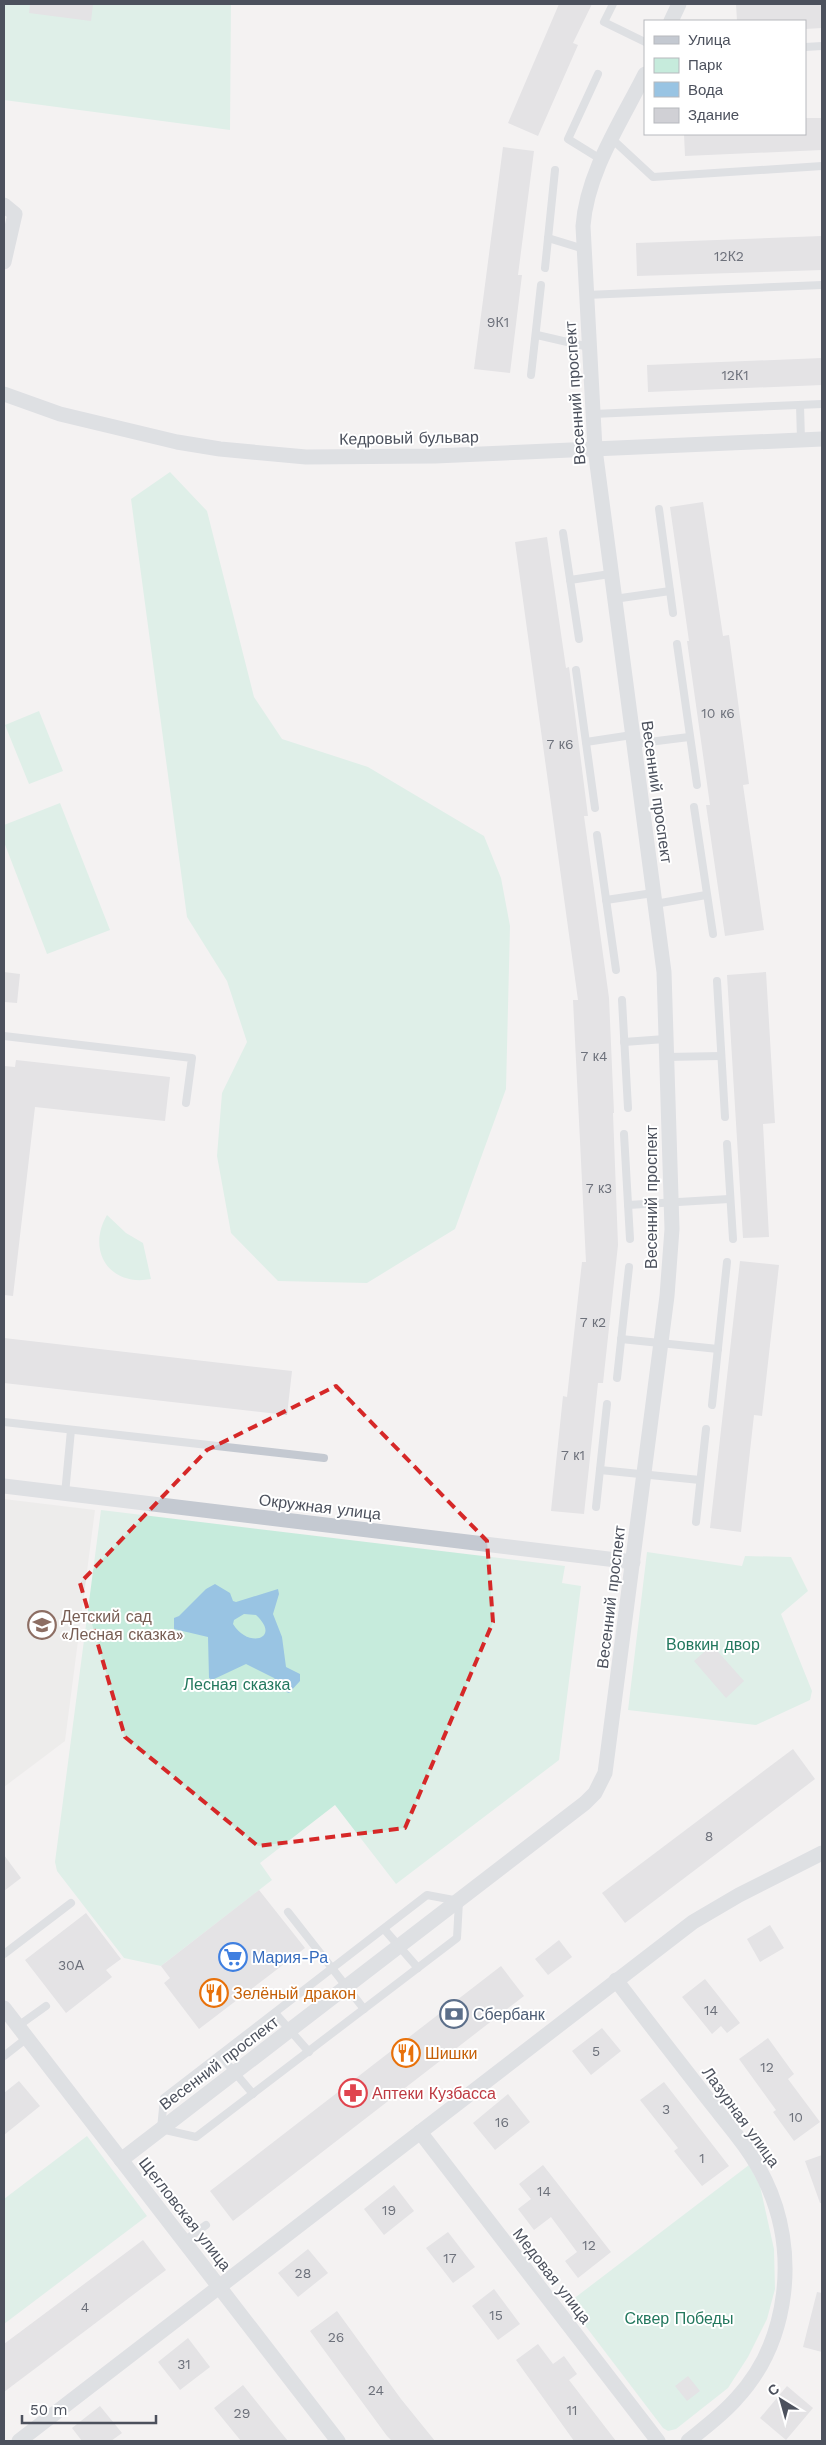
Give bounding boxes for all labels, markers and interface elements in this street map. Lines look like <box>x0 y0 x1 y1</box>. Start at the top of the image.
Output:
legend <box>644 20 806 135</box>
text: Улица <box>688 31 731 49</box>
text: Парк <box>688 56 722 74</box>
text: Вода <box>688 81 724 99</box>
text: Здание <box>688 106 739 124</box>
house number: 12К2 <box>714 248 744 264</box>
house number: 9К1 <box>487 314 509 330</box>
street label: Весенний проспект <box>560 320 589 465</box>
house number: 12К1 <box>721 367 749 383</box>
street label: Кедровый бульвар <box>339 427 479 449</box>
house number: 10 к6 <box>701 705 735 721</box>
street label: Весенний проспект <box>638 719 677 865</box>
house number: 7 к6 <box>547 736 573 752</box>
house number: 7 к4 <box>581 1048 607 1064</box>
street label: Весенний проспект <box>642 1124 661 1269</box>
house number: 7 к3 <box>586 1180 612 1196</box>
house number: 7 к2 <box>580 1314 606 1330</box>
house number: 7 к1 <box>561 1447 585 1463</box>
street label: Окружная улица <box>258 1490 382 1524</box>
street label: Весенний проспект <box>593 1524 629 1670</box>
place label: Детский сад «Лесная сказка» <box>61 1607 184 1644</box>
school or university icon: Детский сад «Лесная сказка» <box>27 1610 57 1640</box>
park label: Вовкин двор <box>666 1635 760 1654</box>
park label: Лесная сказка <box>184 1675 291 1694</box>
house number: 8 <box>705 1828 713 1844</box>
supermarket icon: Мария-Ра <box>218 1942 248 1972</box>
place label: Мария-Ра <box>252 1948 328 1967</box>
house number: 30А <box>58 1957 85 1973</box>
restaurant icon: Зелёный дракон <box>199 1978 229 2008</box>
place label: Зелёный дракон <box>233 1984 356 2003</box>
bank icon: Сбербанк <box>439 1999 469 2029</box>
house number: 14 <box>704 2002 718 2018</box>
place label: Сбербанк <box>473 2005 546 2024</box>
street label: Весенний проспект <box>156 2012 283 2114</box>
restaurant icon: Шишки <box>391 2038 421 2068</box>
house number: 5 <box>592 2043 600 2059</box>
place label: Шишки <box>425 2044 477 2063</box>
house number: 12 <box>760 2059 774 2075</box>
street label: Лазурная улица <box>698 2063 784 2171</box>
pharmacy icon: Аптеки Кузбасса <box>338 2078 368 2108</box>
place label: Аптеки Кузбасса <box>372 2084 496 2103</box>
house number: 3 <box>662 2101 670 2117</box>
house number: 10 <box>789 2109 803 2125</box>
house number: 16 <box>495 2114 509 2130</box>
house number: 1 <box>699 2150 705 2166</box>
street label: Щегловская улица <box>135 2154 235 2274</box>
house number: 14 <box>537 2183 551 2199</box>
house number: 19 <box>382 2202 396 2218</box>
street label: Медовая улица <box>509 2225 595 2327</box>
house number: 12 <box>582 2237 596 2253</box>
house number: 17 <box>443 2250 457 2266</box>
house number: 28 <box>295 2265 311 2281</box>
house number: 4 <box>81 2299 89 2315</box>
house number: 15 <box>489 2307 503 2323</box>
park label: Сквер Победы <box>625 2309 733 2328</box>
house number: 26 <box>328 2329 344 2345</box>
house number: 31 <box>177 2356 191 2372</box>
north arrow <box>756 2375 806 2425</box>
text: С <box>764 2380 782 2399</box>
house number: 24 <box>368 2382 384 2398</box>
scale bar <box>22 2392 156 2424</box>
text: 50 m <box>30 2401 67 2419</box>
house number: 11 <box>567 2402 577 2418</box>
house number: 29 <box>234 2405 250 2421</box>

